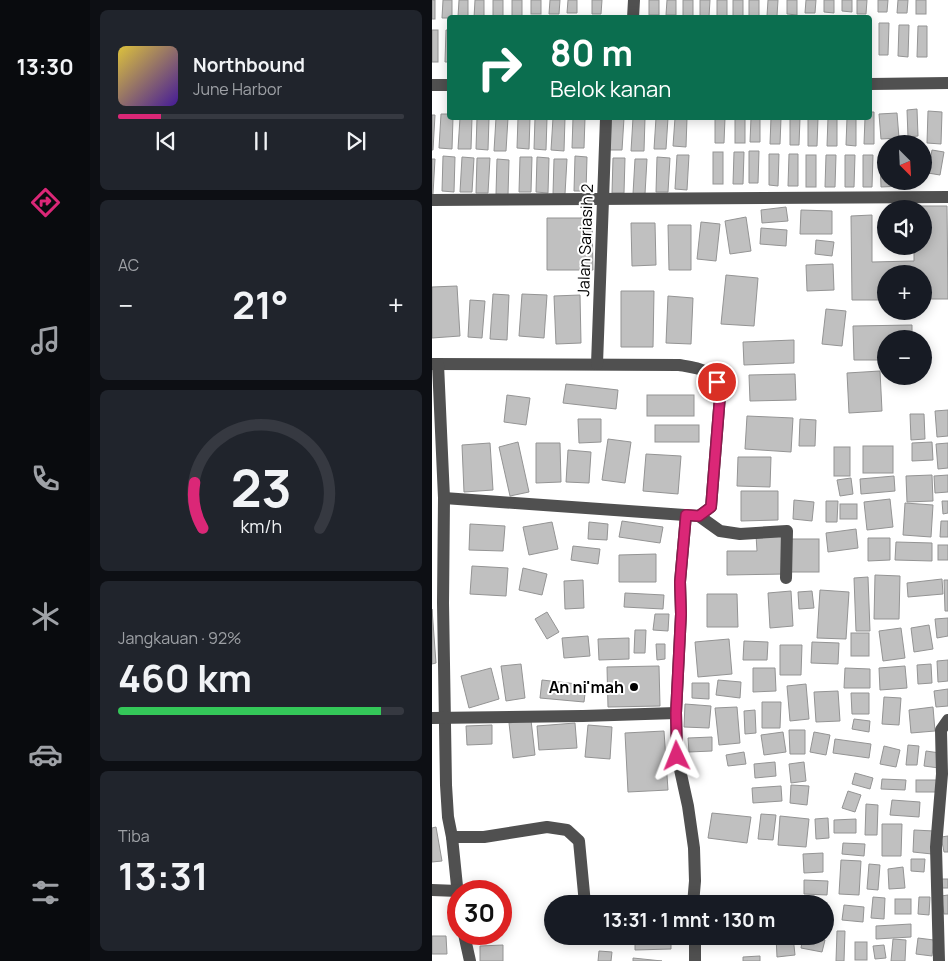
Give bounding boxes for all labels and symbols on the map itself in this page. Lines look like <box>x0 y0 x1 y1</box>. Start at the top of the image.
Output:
north arrow <box>877 135 932 190</box>
street label: Jalan Sariasih 2 <box>572 183 598 297</box>
pin <box>696 361 738 403</box>
place label: An ni'mah <box>549 676 624 698</box>
marker: An ni'mah <box>628 681 640 693</box>
position arrow <box>650 729 702 781</box>
speed limit sign: 30 <box>447 880 512 945</box>

